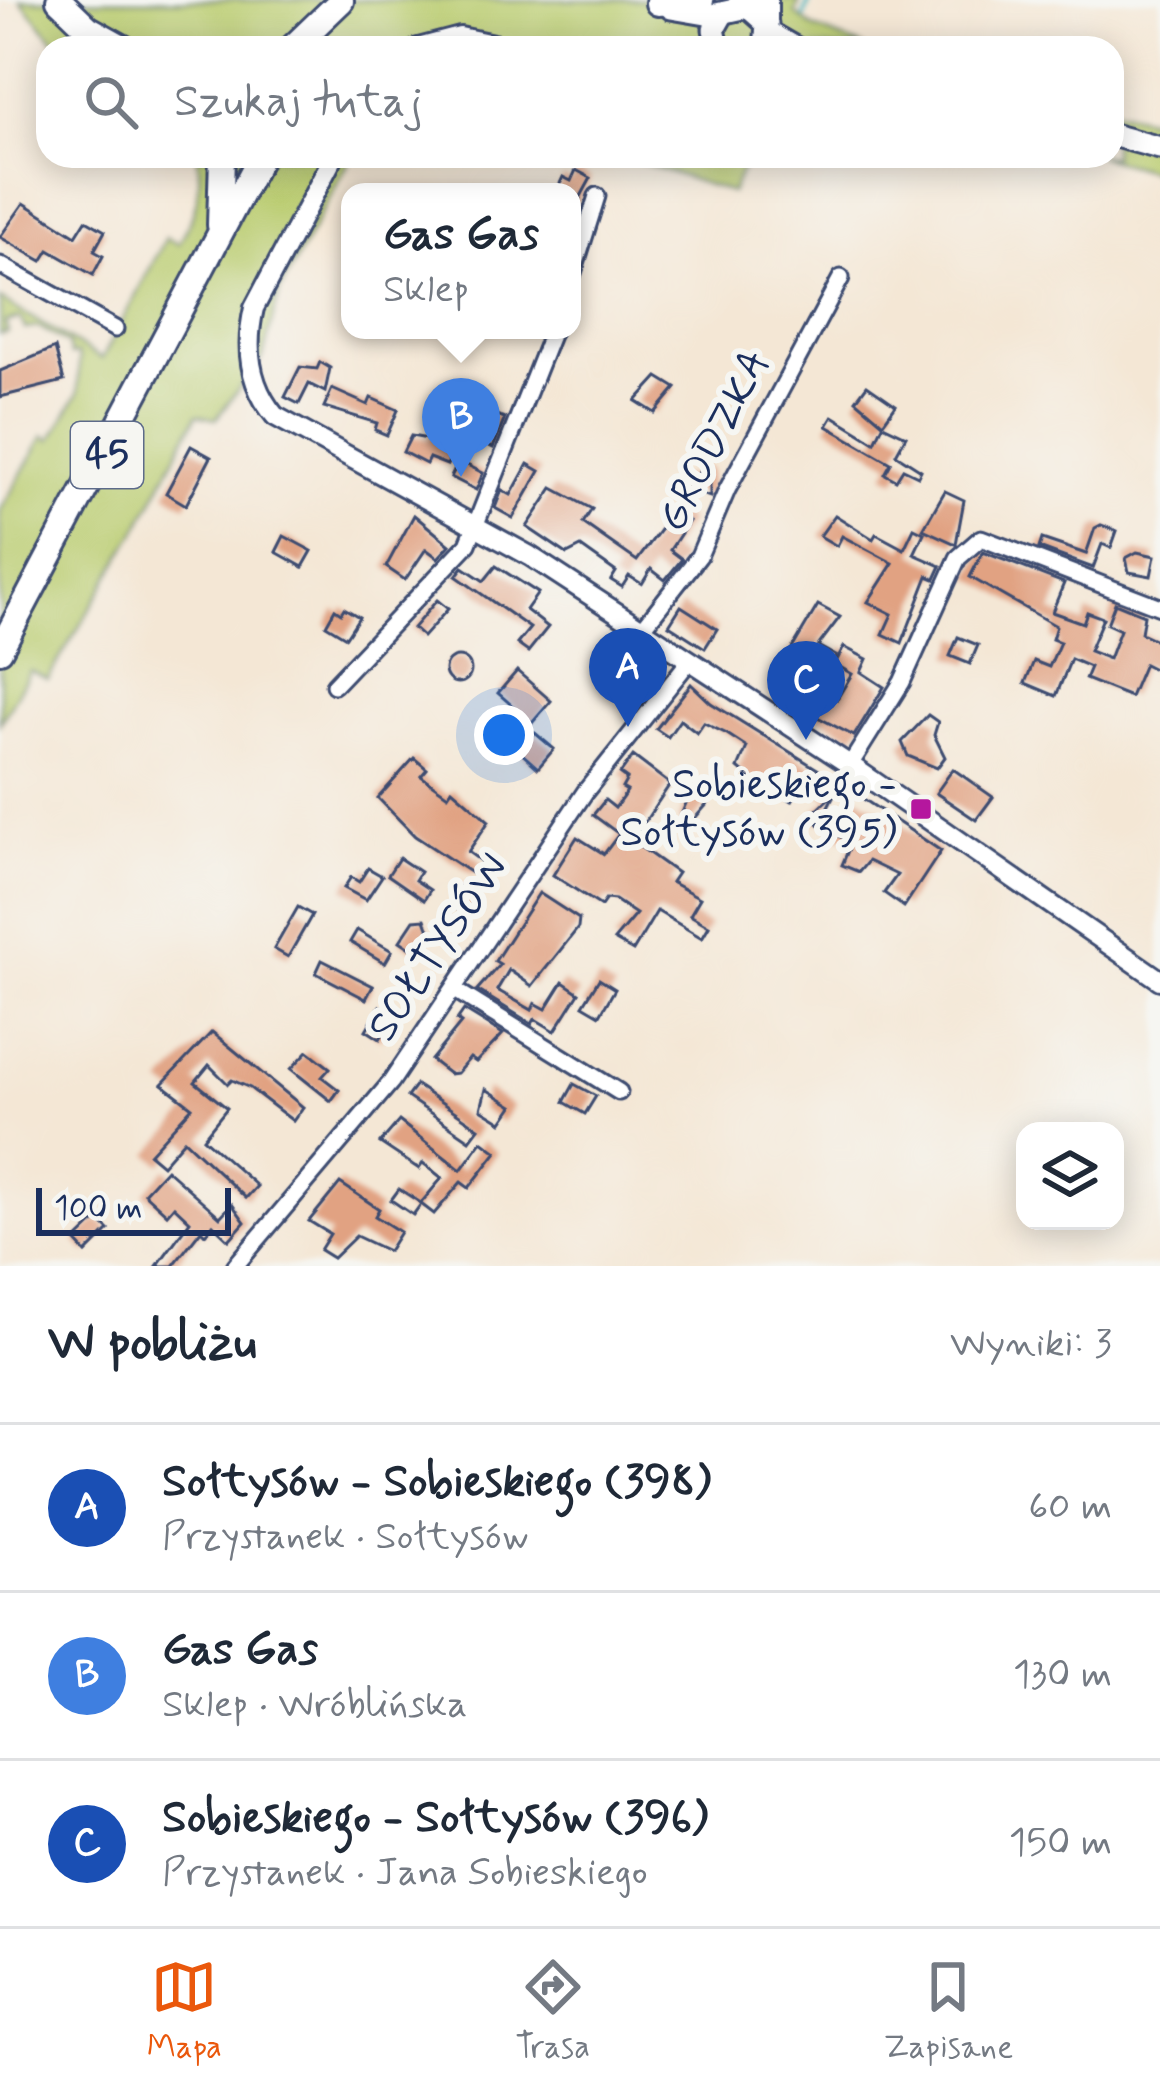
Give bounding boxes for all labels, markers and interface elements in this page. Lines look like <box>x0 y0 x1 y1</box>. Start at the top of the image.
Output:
search box <box>36 36 1124 168</box>
icon: search <box>78 69 144 135</box>
text: Szukaj tutaj <box>174 73 423 132</box>
popup <box>341 183 581 339</box>
text: Gas Gas <box>383 206 539 265</box>
text: Sklep <box>383 265 469 316</box>
street label: GRODZKA <box>646 341 784 541</box>
pin: B <box>422 378 500 477</box>
road number: 45 <box>71 422 143 488</box>
pin: A <box>589 628 667 727</box>
pin: C <box>767 641 845 740</box>
your location <box>474 705 534 765</box>
place label: Sobieskiego - Sołtysów (395) <box>620 758 897 861</box>
marker: Sobieskiego - Sołtysów (395) <box>908 796 934 822</box>
street label: SOŁTYSÓW <box>356 844 522 1052</box>
map controls <box>1016 1122 1124 1230</box>
button: layers <box>1016 1122 1124 1230</box>
scale bar <box>36 1182 231 1235</box>
text: 100 m <box>54 1187 143 1231</box>
text: W pobliżu <box>48 1311 256 1377</box>
text: Wyniki: 3 <box>950 1319 1112 1370</box>
text: Sołtysów - Sobieskiego (398) <box>162 1453 711 1512</box>
text: A <box>74 1482 100 1533</box>
text: 60 m <box>1028 1482 1112 1533</box>
text: Przystanek · Sołtysów <box>162 1512 529 1563</box>
text: Gas Gas <box>162 1621 318 1680</box>
text: B <box>75 1650 99 1701</box>
text: 130 m <box>1013 1650 1112 1701</box>
text: Sklep · Wróblińska <box>162 1680 467 1731</box>
text: Sobieskiego - Sołtysów (396) <box>162 1789 708 1848</box>
text: C <box>73 1818 101 1869</box>
text: 150 m <box>1009 1818 1112 1869</box>
text: Przystanek · Jana Sobieskiego <box>162 1848 648 1899</box>
tab: Mapa <box>147 1954 222 2070</box>
tab: Trasa <box>516 1954 590 2070</box>
tab: Zapisane <box>884 1954 1013 2070</box>

